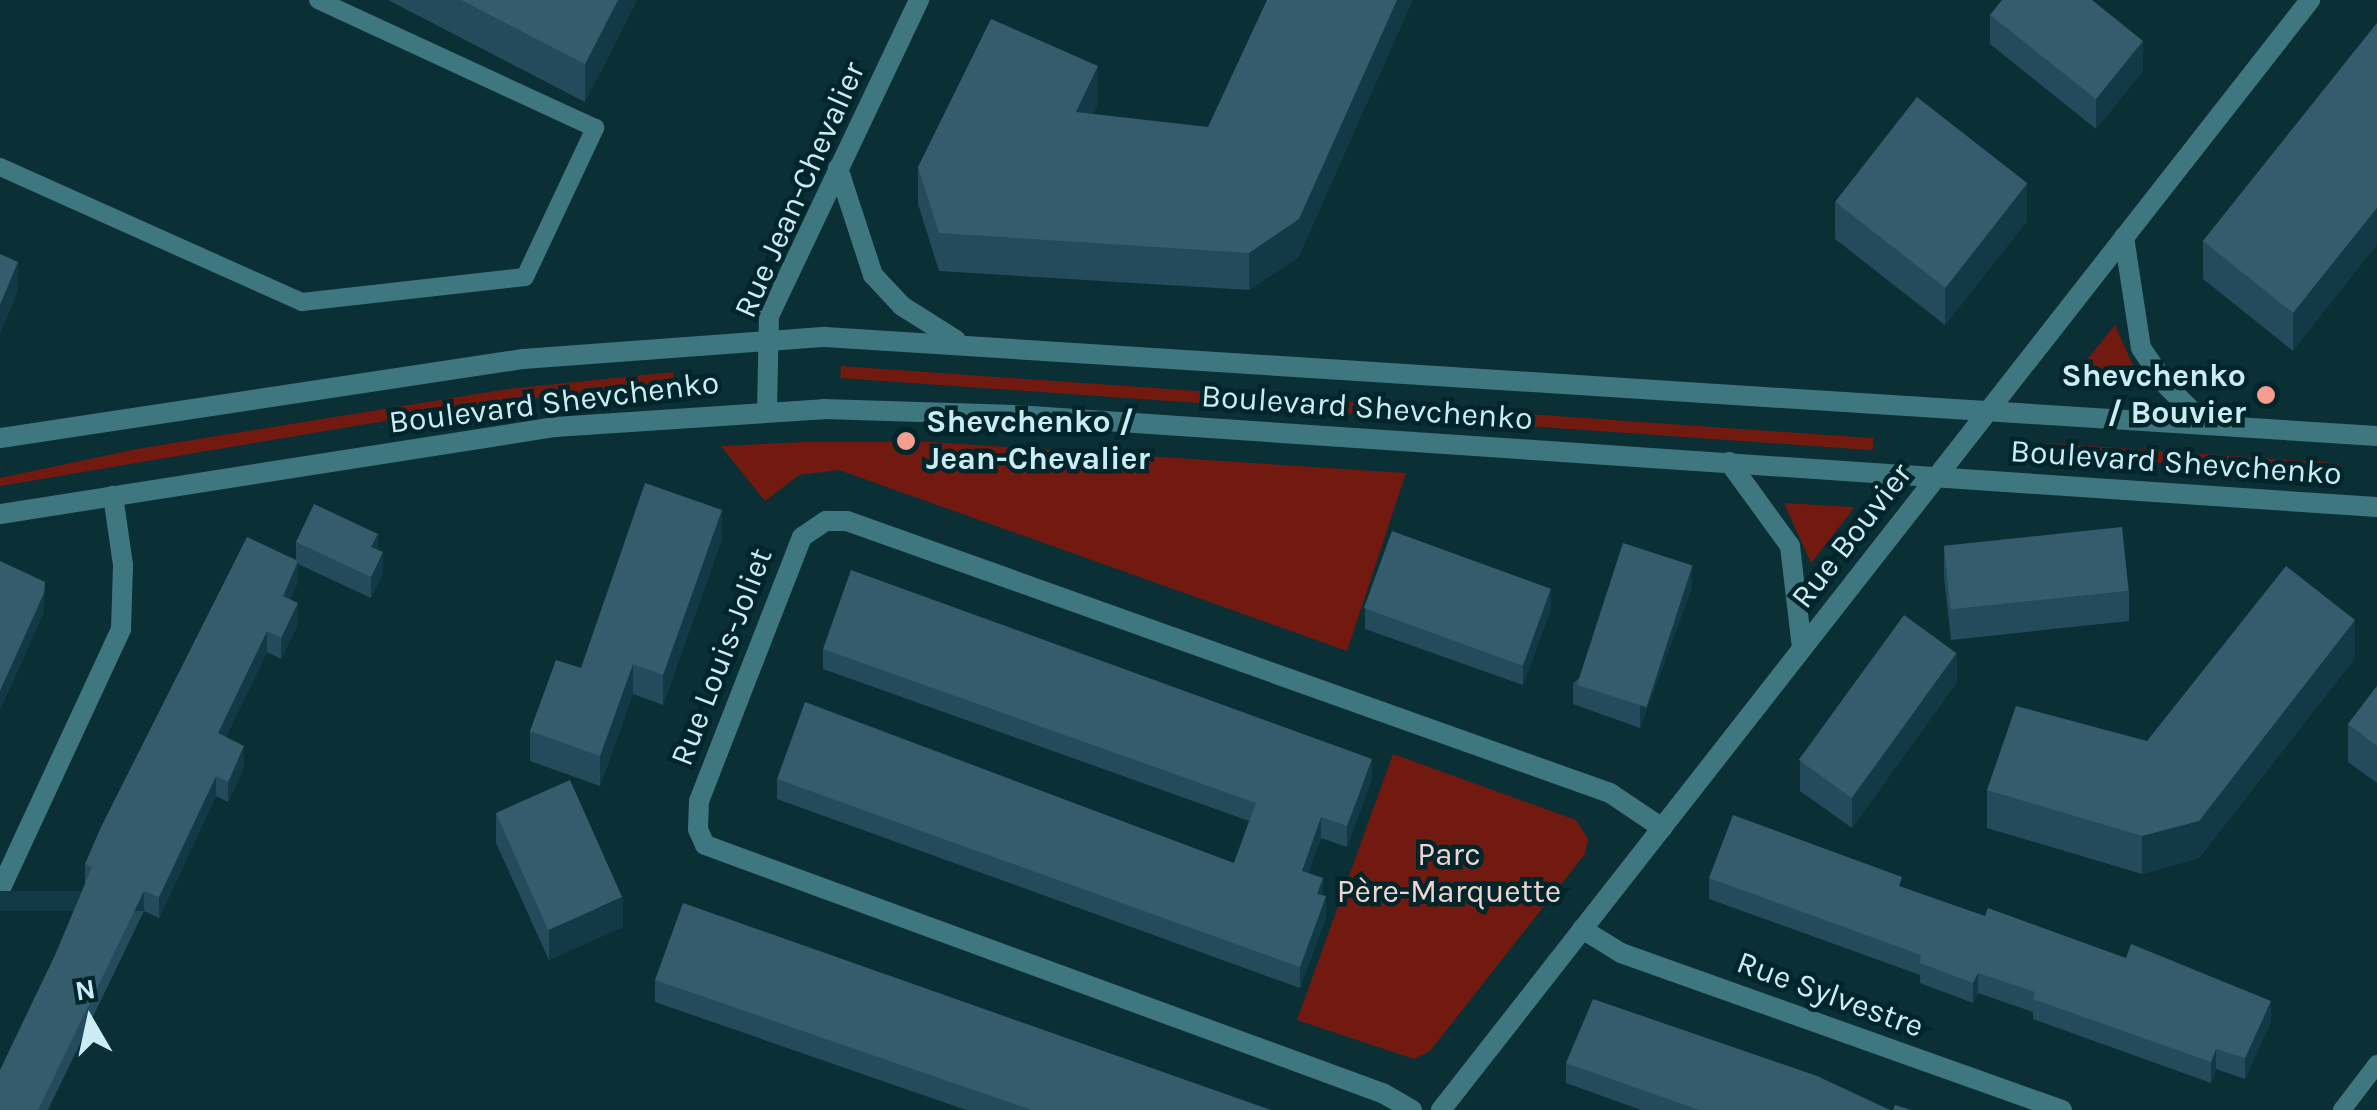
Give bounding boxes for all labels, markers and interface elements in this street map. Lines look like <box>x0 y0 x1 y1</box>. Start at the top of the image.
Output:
street label: Rue Jean-Chevalier <box>726 56 874 324</box>
place label: Shevchenko / Bouvier <box>2061 358 2246 433</box>
street label: Boulevard Shevchenko <box>387 364 721 442</box>
street label: Boulevard Shevchenko <box>1200 377 1534 439</box>
marker: Shevchenko / Bouvier <box>2255 384 2277 406</box>
place label: Shevchenko / Jean-Chevalier <box>926 404 1150 479</box>
marker: Shevchenko / Jean-Chevalier <box>895 430 917 452</box>
street label: Boulevard Shevchenko <box>2009 432 2343 494</box>
street label: Rue Bouvier <box>1783 456 1921 616</box>
street label: Rue Louis-Joliet <box>663 543 781 771</box>
park label: Parc Père-Marquette <box>1337 837 1561 912</box>
street label: Rue Sylvestre <box>1732 944 1928 1046</box>
north arrow <box>40 970 140 1070</box>
text: N <box>73 972 98 1008</box>

